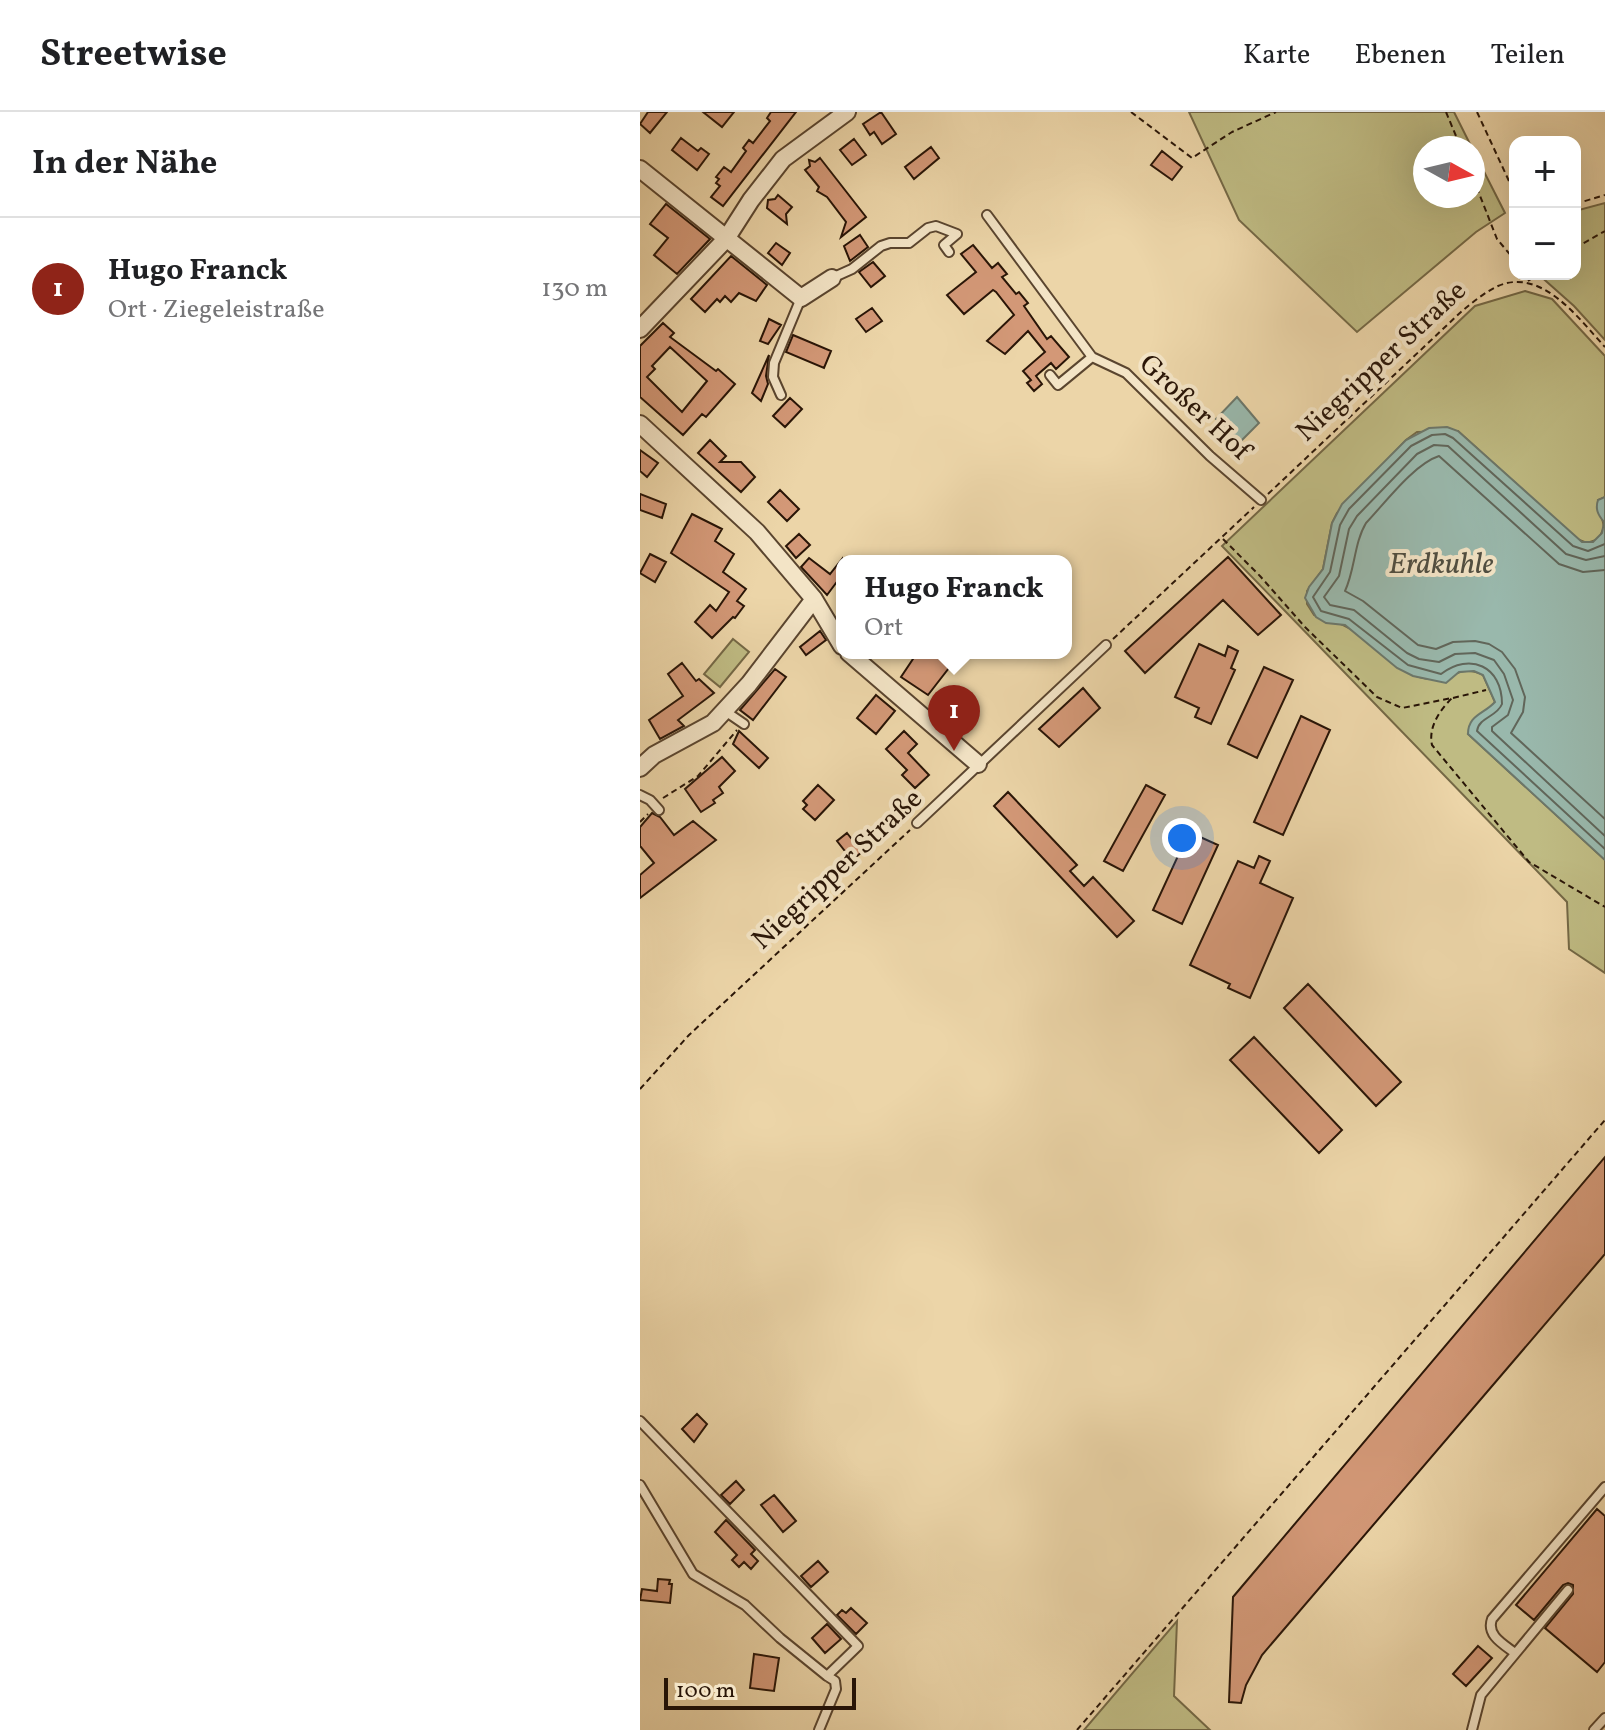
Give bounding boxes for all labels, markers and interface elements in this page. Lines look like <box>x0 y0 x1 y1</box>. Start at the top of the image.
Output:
text: Streetwise <box>40 29 227 82</box>
text: Karte <box>1243 36 1310 75</box>
text: Ebenen <box>1354 36 1447 75</box>
text: Teilen <box>1491 36 1565 75</box>
north arrow <box>1413 136 1485 208</box>
map controls <box>1509 136 1581 280</box>
button: + <box>1509 136 1581 208</box>
text: In der Nähe <box>32 141 217 188</box>
button: − <box>1509 208 1581 280</box>
text: Hugo Franck <box>108 250 288 292</box>
text: 1 <box>53 271 63 307</box>
text: 130 m <box>541 271 608 307</box>
street label: Niegripper Straße <box>1288 272 1476 451</box>
text: Ort · Ziegeleistraße <box>108 292 325 328</box>
street label: Großer Hof <box>1130 346 1261 471</box>
water label: Erdkuhle <box>1389 544 1493 586</box>
popup <box>836 555 1072 659</box>
text: Hugo Franck <box>864 568 1044 610</box>
text: Ort <box>864 610 903 646</box>
pin: 1 <box>928 685 980 751</box>
street label: Niegripper Straße <box>744 780 932 959</box>
your location <box>1162 818 1202 858</box>
scale bar <box>664 1674 856 1710</box>
text: 100 m <box>676 1676 735 1707</box>

